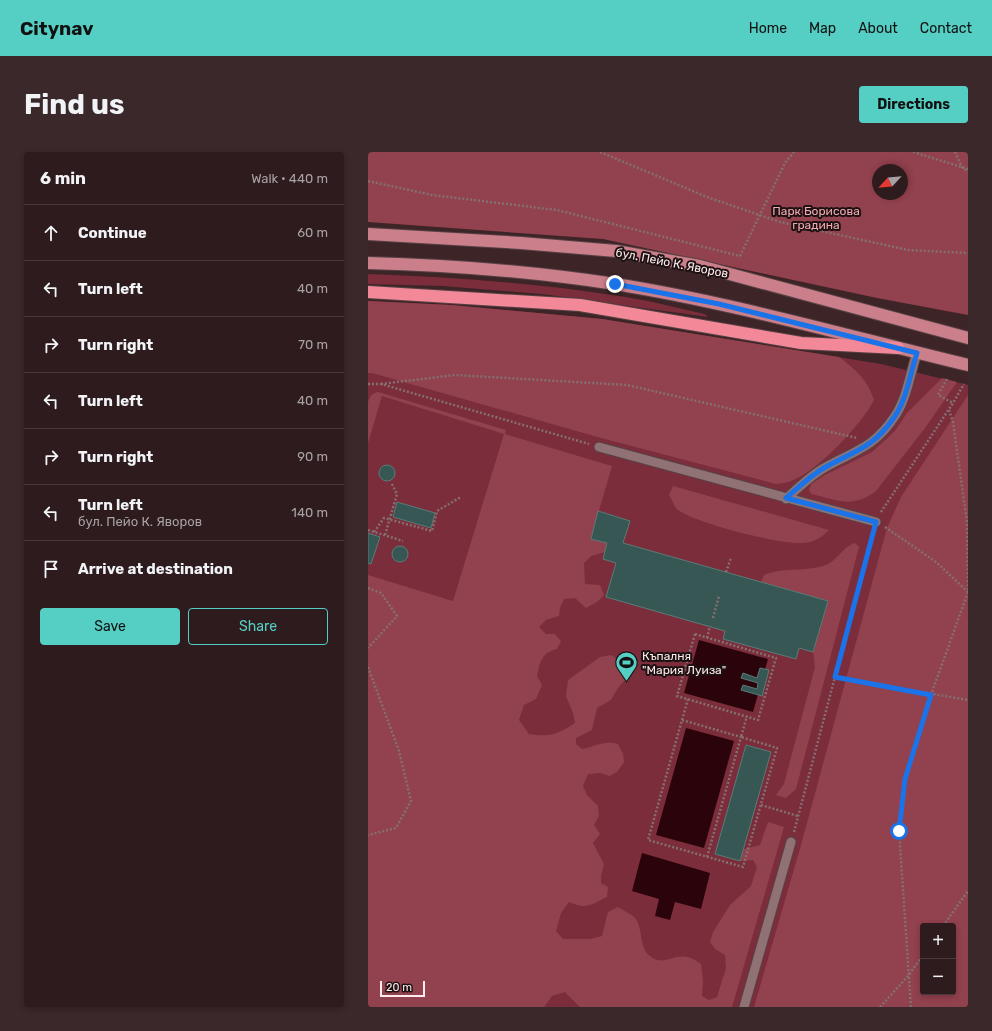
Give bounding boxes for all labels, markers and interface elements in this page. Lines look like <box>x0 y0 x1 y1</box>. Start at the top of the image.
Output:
text: Citynav <box>20 17 93 40</box>
text: Home <box>749 20 787 37</box>
text: Map <box>809 20 836 37</box>
text: About <box>858 20 898 37</box>
text: Contact <box>920 20 972 37</box>
button: Directions <box>859 86 968 123</box>
text: Find us <box>24 88 124 121</box>
north arrow <box>872 164 908 200</box>
text: 6 min <box>40 168 86 188</box>
text: Walk · 440 m <box>251 171 328 186</box>
park label: Парк Борисова градина <box>772 204 860 232</box>
icon: ahead <box>40 222 62 244</box>
text: Continue <box>78 224 147 242</box>
text: 60 m <box>297 225 328 240</box>
street label: бул. Пейо К. Яворов <box>614 245 730 281</box>
route end <box>606 275 624 293</box>
icon: left <box>40 278 62 300</box>
text: Turn left <box>78 280 143 298</box>
text: 40 m <box>297 281 328 296</box>
icon: right <box>40 334 62 356</box>
text: Turn right <box>78 336 153 354</box>
text: 70 m <box>298 337 328 352</box>
icon: left <box>40 390 62 412</box>
text: Turn left <box>78 392 143 410</box>
text: 40 m <box>297 393 328 408</box>
icon: right <box>40 446 62 468</box>
text: Turn right <box>78 448 153 466</box>
text: 90 m <box>297 449 328 464</box>
text: Turn left <box>78 496 143 514</box>
icon: left <box>40 502 62 524</box>
text: 140 m <box>291 505 328 520</box>
text: бул. Пейо К. Яворов <box>78 514 202 529</box>
icon: arrive <box>40 558 62 580</box>
text: Arrive at destination <box>78 560 233 578</box>
button: Save <box>40 608 180 645</box>
button: Share <box>188 608 328 645</box>
place label: Къпалня "Мария Луиза" <box>642 649 726 677</box>
sports icon: Къпалня "Мария Луиза" <box>613 650 639 683</box>
route start <box>890 822 908 840</box>
map controls <box>920 923 956 995</box>
button: + <box>920 923 956 959</box>
button: − <box>920 959 956 995</box>
scale bar <box>380 979 425 998</box>
text: 20 m <box>386 981 412 994</box>

